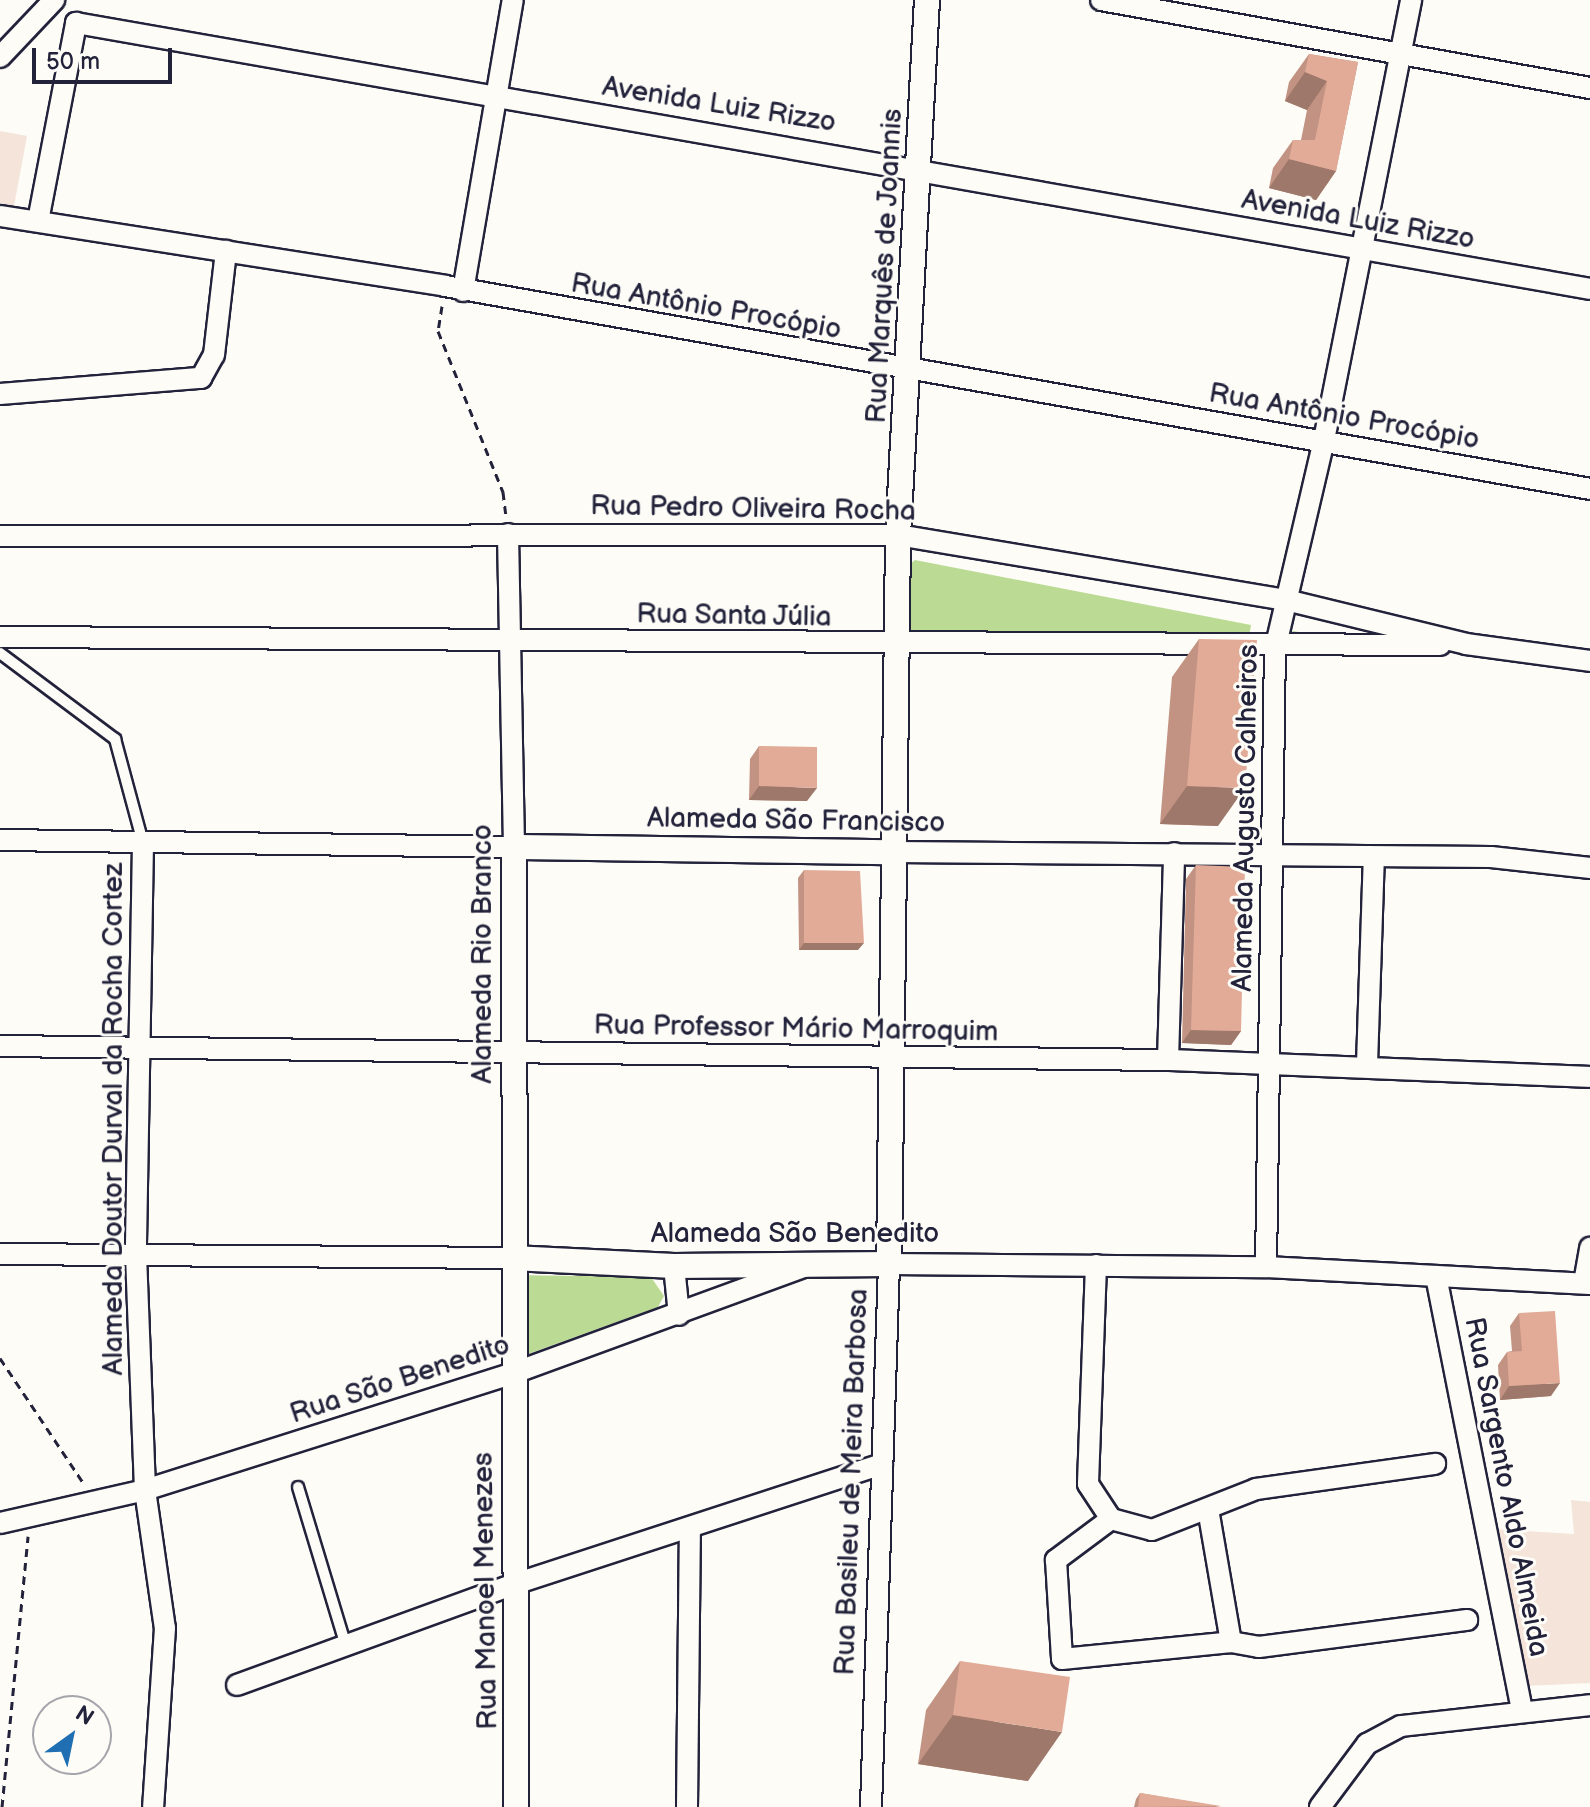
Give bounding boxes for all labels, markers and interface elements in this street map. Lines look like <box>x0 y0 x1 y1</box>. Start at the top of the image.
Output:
scale bar <box>36 32 176 82</box>
text: 50 m <box>46 47 100 76</box>
street label: Avenida Luiz Rizzo <box>600 70 838 140</box>
street label: Rua Marquês de Joannis <box>860 107 910 425</box>
street label: Avenida Luiz Rizzo <box>1239 183 1477 257</box>
street label: Rua Antônio Procópio <box>568 267 844 347</box>
street label: Rua Antônio Procópio <box>1206 377 1482 457</box>
street label: Rua Pedro Oliveira Rocha <box>590 489 916 529</box>
street label: Rua Santa Júlia <box>635 597 833 635</box>
street label: Alameda Augusto Calheiros <box>1226 644 1266 992</box>
street label: Alameda São Francisco <box>646 802 946 840</box>
street label: Alameda Rio Branco <box>466 824 500 1084</box>
street label: Alameda Doutor Durval da Rocha Cortez <box>97 863 131 1375</box>
street label: Rua Professor Mário Marroquim <box>593 1009 999 1049</box>
street label: Alameda São Benedito <box>650 1217 940 1251</box>
street label: Rua Basileu de Meira Barbosa <box>828 1288 876 1676</box>
street label: Rua Sargento Aldo Almeida <box>1457 1314 1555 1660</box>
street label: Rua São Benedito <box>286 1329 514 1431</box>
street label: Rua Manoel Menezes <box>467 1452 505 1730</box>
north arrow <box>32 1695 112 1775</box>
text: N <box>70 1700 99 1732</box>

